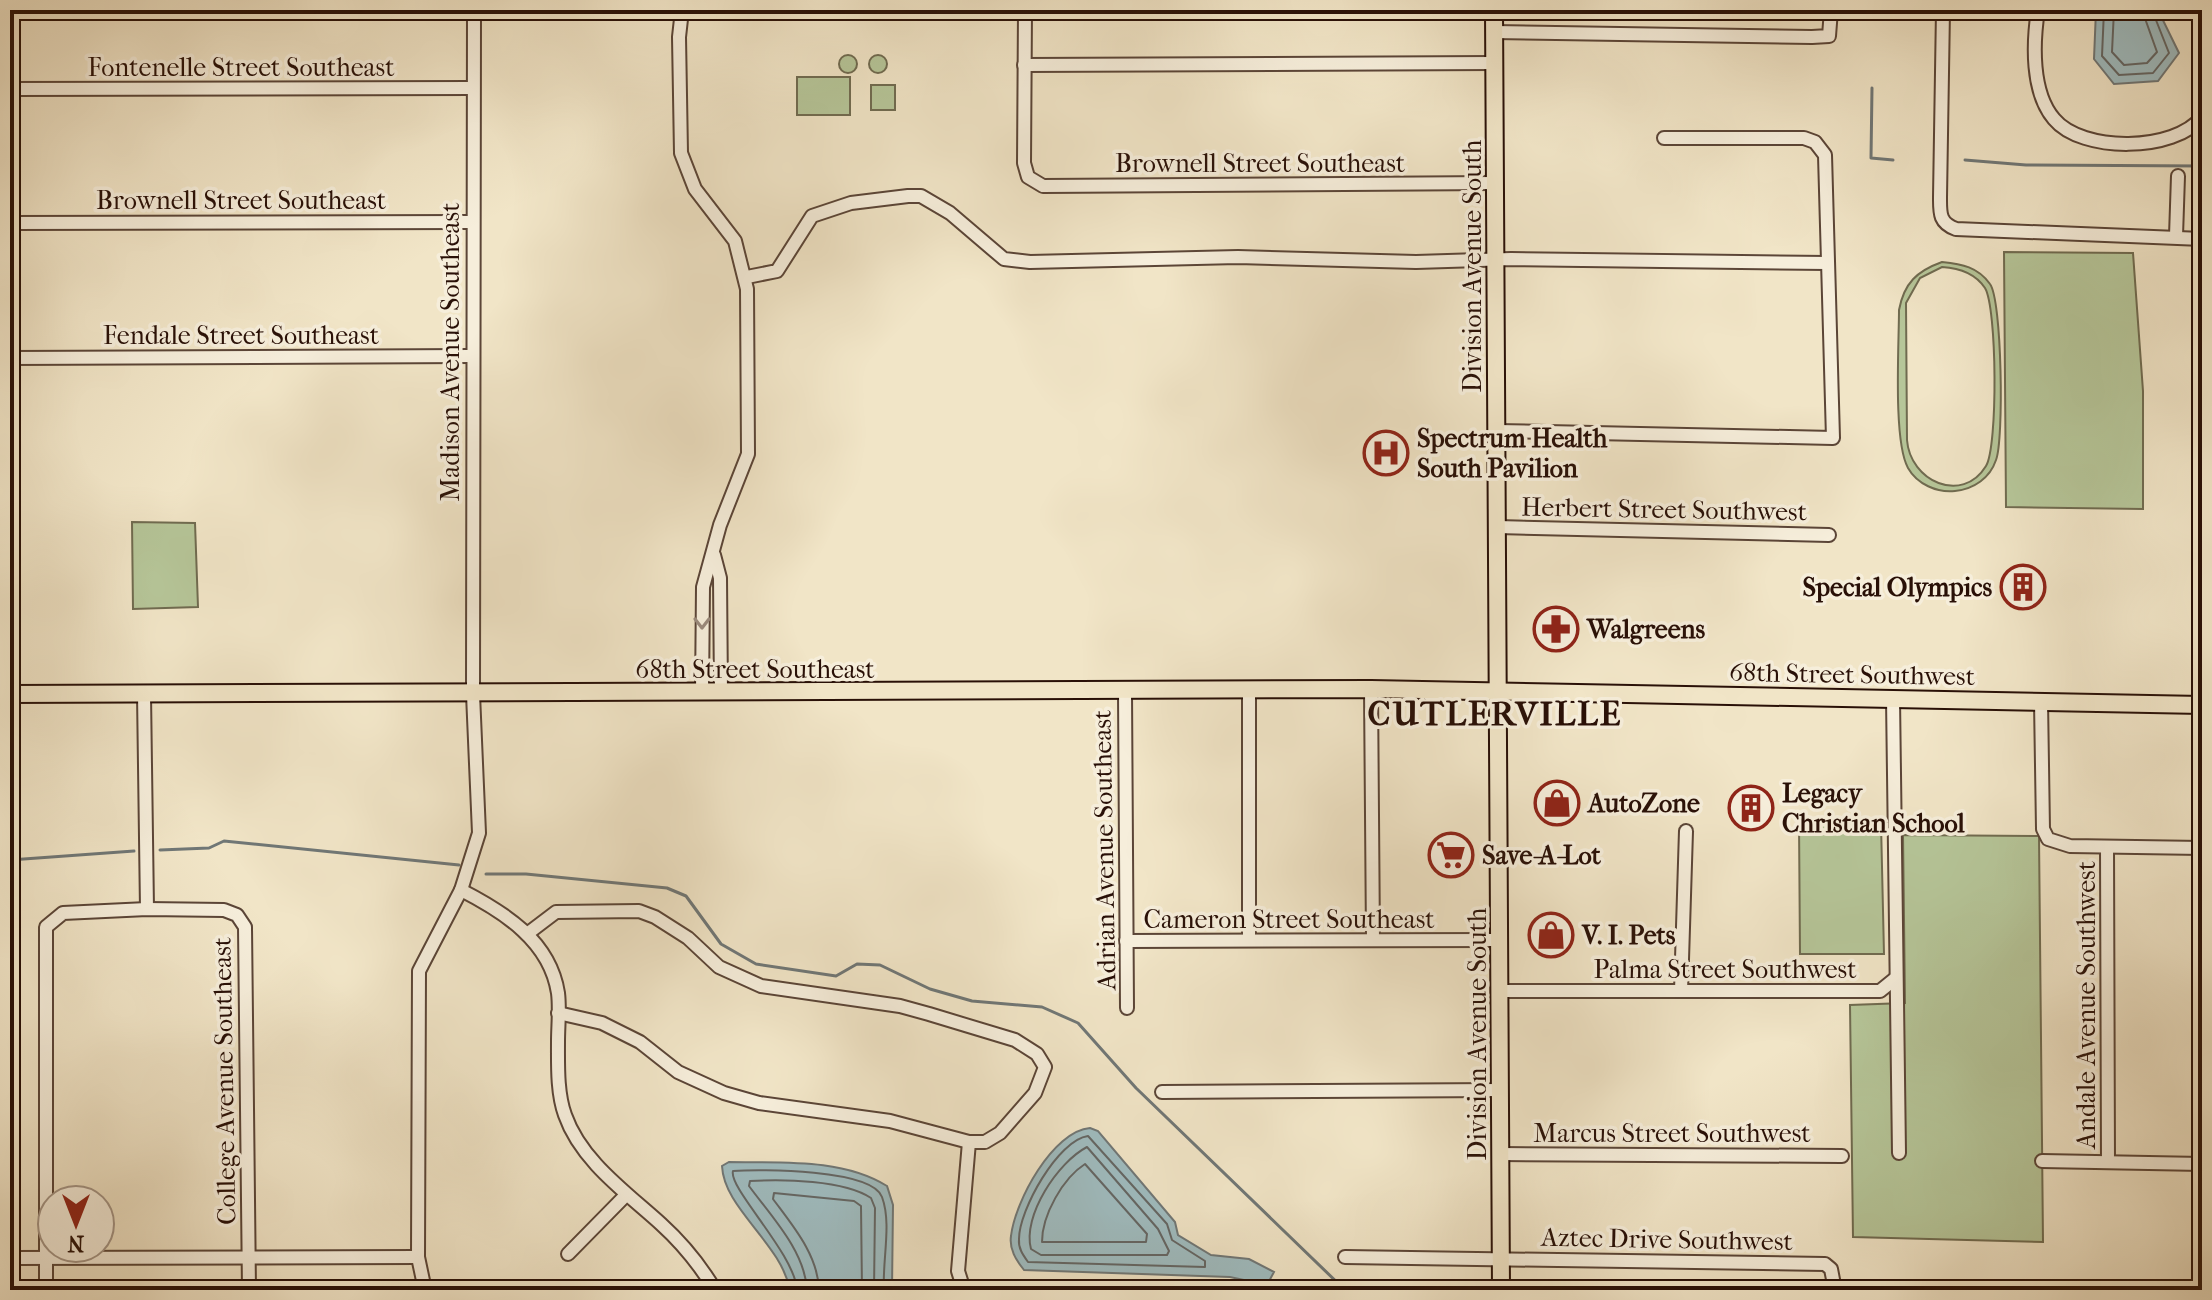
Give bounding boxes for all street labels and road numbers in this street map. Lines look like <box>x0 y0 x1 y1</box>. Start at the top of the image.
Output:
street label: Fontenelle Street Southeast <box>88 52 395 83</box>
street label: Division Avenue South <box>1457 139 1488 392</box>
street label: Brownell Street Southeast <box>1115 148 1406 179</box>
street label: Brownell Street Southeast <box>96 185 387 216</box>
street label: Madison Avenue Southeast <box>435 202 466 501</box>
street label: Fendale Street Southeast <box>103 320 380 351</box>
street label: Herbert Street Southwest <box>1521 492 1808 528</box>
street label: 68th Street Southeast <box>635 654 875 685</box>
street label: 68th Street Southwest <box>1729 657 1976 692</box>
street label: Adrian Avenue Southeast <box>1087 709 1122 991</box>
street label: Andale Avenue Southwest <box>2071 860 2102 1150</box>
street label: Cameron Street Southeast <box>1143 904 1435 935</box>
street label: Division Avenue South <box>1462 907 1493 1160</box>
street label: College Avenue Southeast <box>206 936 243 1225</box>
street label: Palma Street Southwest <box>1594 954 1857 985</box>
street label: Marcus Street Southwest <box>1533 1118 1811 1149</box>
street label: Aztec Drive Southwest <box>1540 1222 1794 1257</box>

